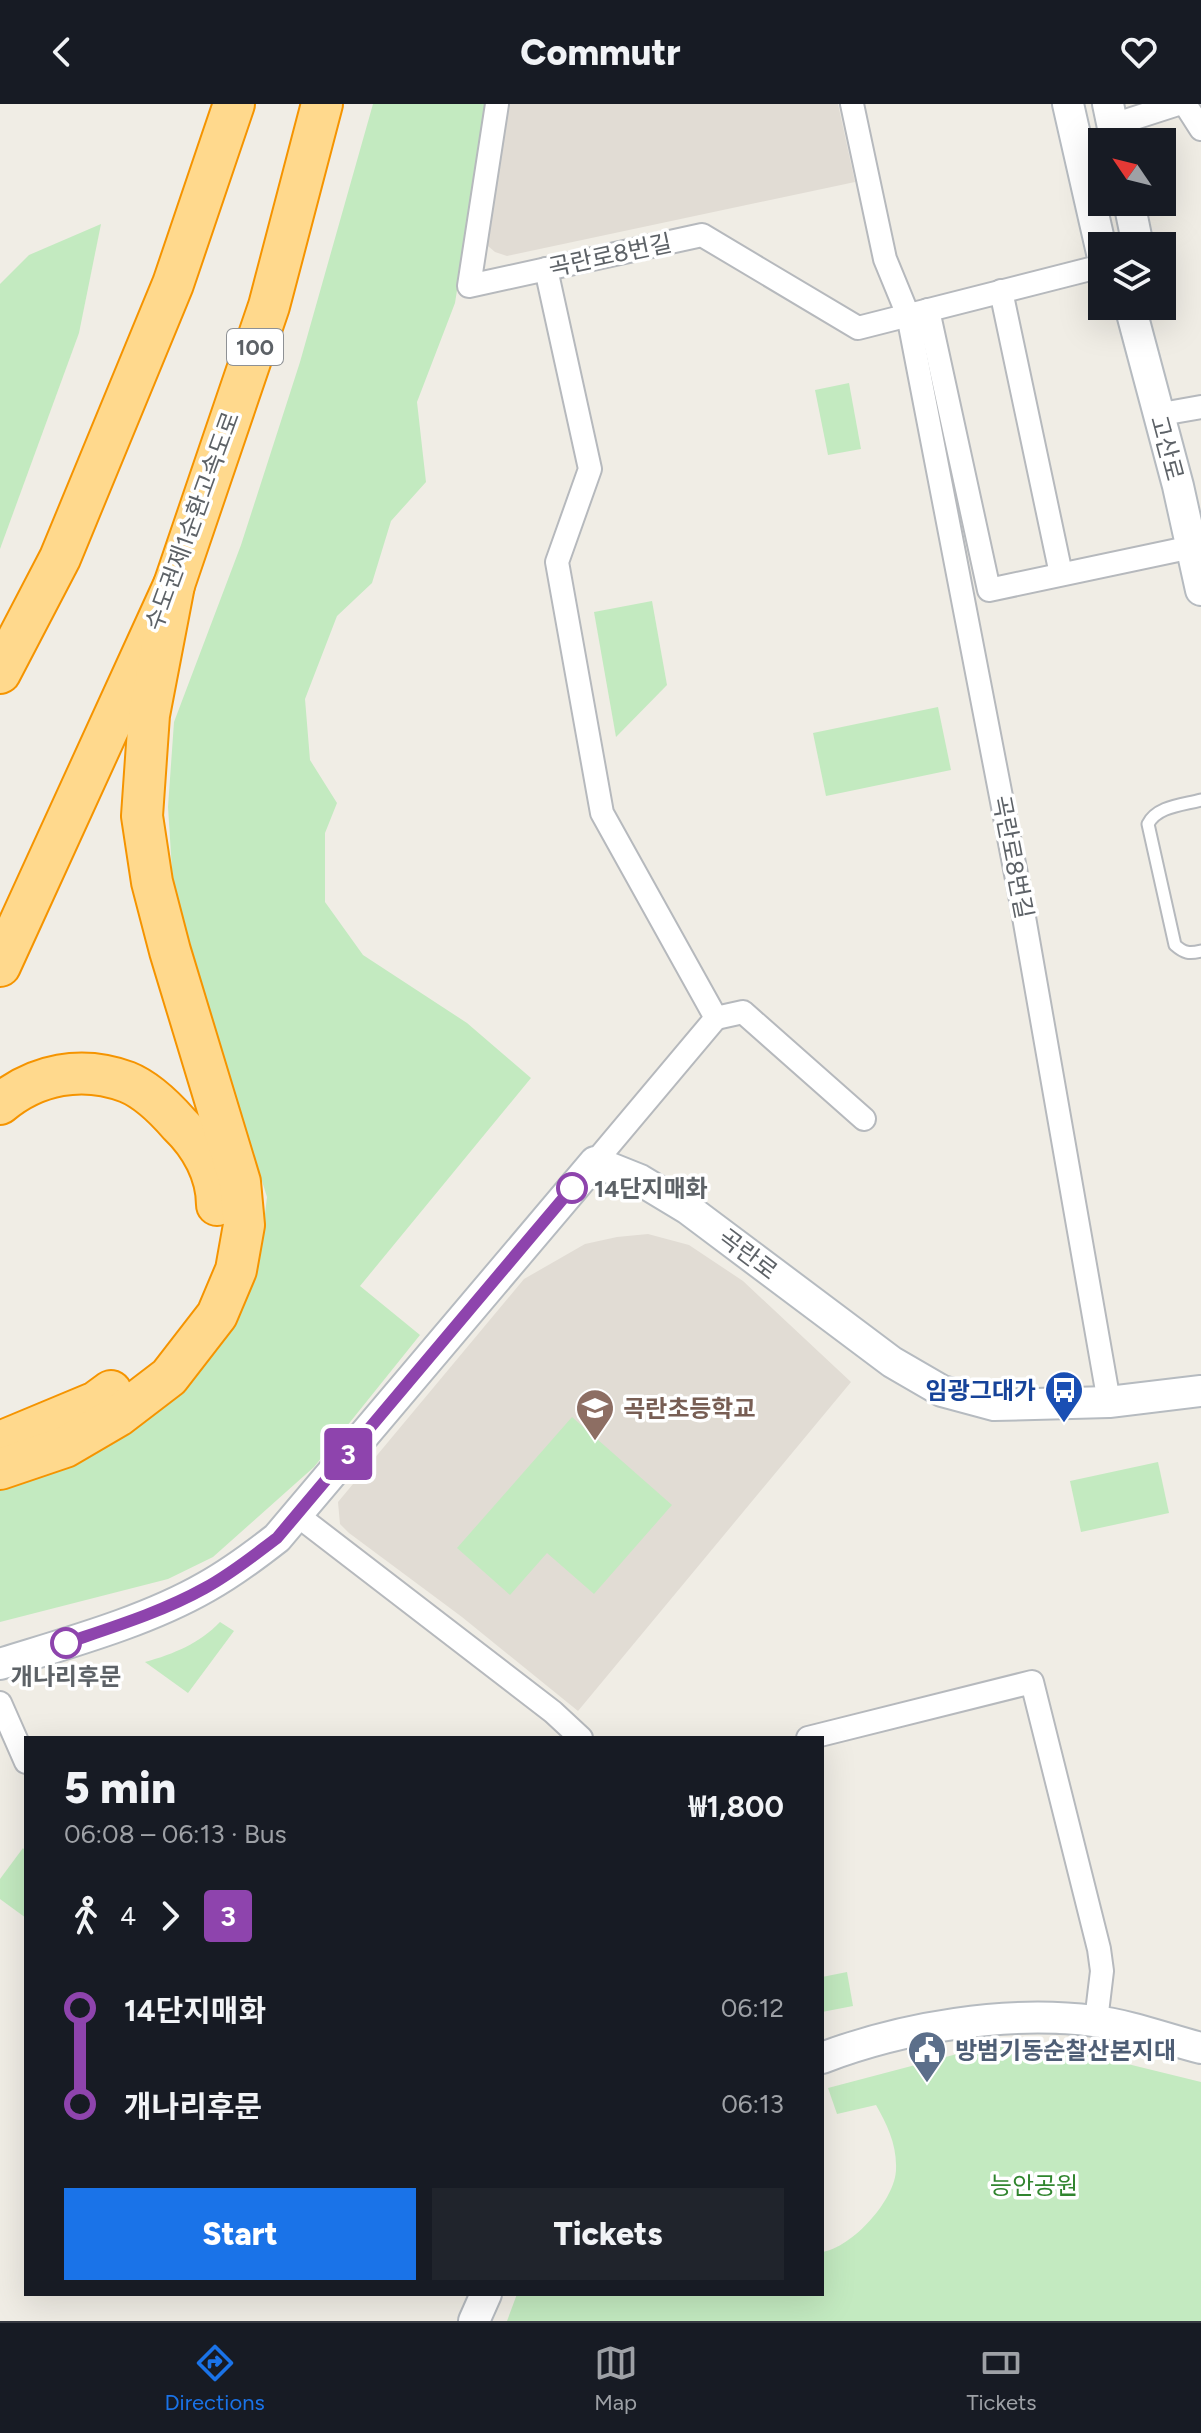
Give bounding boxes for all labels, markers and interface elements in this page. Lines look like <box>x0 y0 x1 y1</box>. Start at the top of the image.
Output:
icon: back <box>40 30 84 74</box>
icon: heart <box>1117 30 1161 74</box>
text: Commutr <box>520 31 681 74</box>
north arrow <box>1088 128 1176 216</box>
map controls <box>1088 128 1176 320</box>
street label: 곡란로8번길 <box>546 228 674 282</box>
button: layers <box>1088 232 1176 320</box>
road number: 100 <box>227 329 283 365</box>
street label: 수도권제1순환고속도로 <box>139 408 245 634</box>
street label: 고산로 <box>1144 412 1190 484</box>
street label: 곡란로8번길 <box>987 793 1039 921</box>
marker: 14단지매화 <box>557 1173 587 1203</box>
place label: 14단지매화 <box>594 1174 708 1203</box>
street label: 곡란로 <box>713 1222 783 1286</box>
bus stop icon: 임광그대가 <box>1043 1369 1085 1424</box>
place label: 임광그대가 <box>926 1376 1036 1405</box>
school or university icon: 곡란초등학교 <box>574 1387 616 1442</box>
place label: 곡란초등학교 <box>623 1394 755 1423</box>
line badge: 3 <box>322 1428 374 1480</box>
text: 3 <box>340 1437 356 1471</box>
marker: 개나리후문 <box>51 1628 81 1658</box>
place label: 개나리후문 <box>11 1662 121 1691</box>
text: 5 min <box>64 1761 176 1814</box>
text: ₩1,800 <box>689 1788 784 1825</box>
text: 06:08 – 06:13 · Bus <box>64 1818 287 1850</box>
icon: walk <box>64 1894 108 1938</box>
icon: forward <box>148 1894 192 1938</box>
text: 3 <box>220 1899 236 1933</box>
text: 4 <box>120 1900 136 1932</box>
text: 14단지매화 <box>124 1992 266 2029</box>
text: 06:12 <box>721 1992 784 2024</box>
public building icon: 방범기동순찰산본지대 <box>906 2029 948 2084</box>
place label: 방범기동순찰산본지대 <box>955 2036 1176 2065</box>
text: 개나리후문 <box>124 2088 262 2125</box>
text: 06:13 <box>721 2088 784 2120</box>
park label: 능안공원 <box>990 2171 1078 2200</box>
button: Start <box>64 2188 416 2280</box>
button: Tickets <box>432 2188 784 2280</box>
tab: Directions <box>164 2341 265 2416</box>
tab: Map <box>594 2341 638 2416</box>
tab: Tickets <box>966 2341 1037 2416</box>

